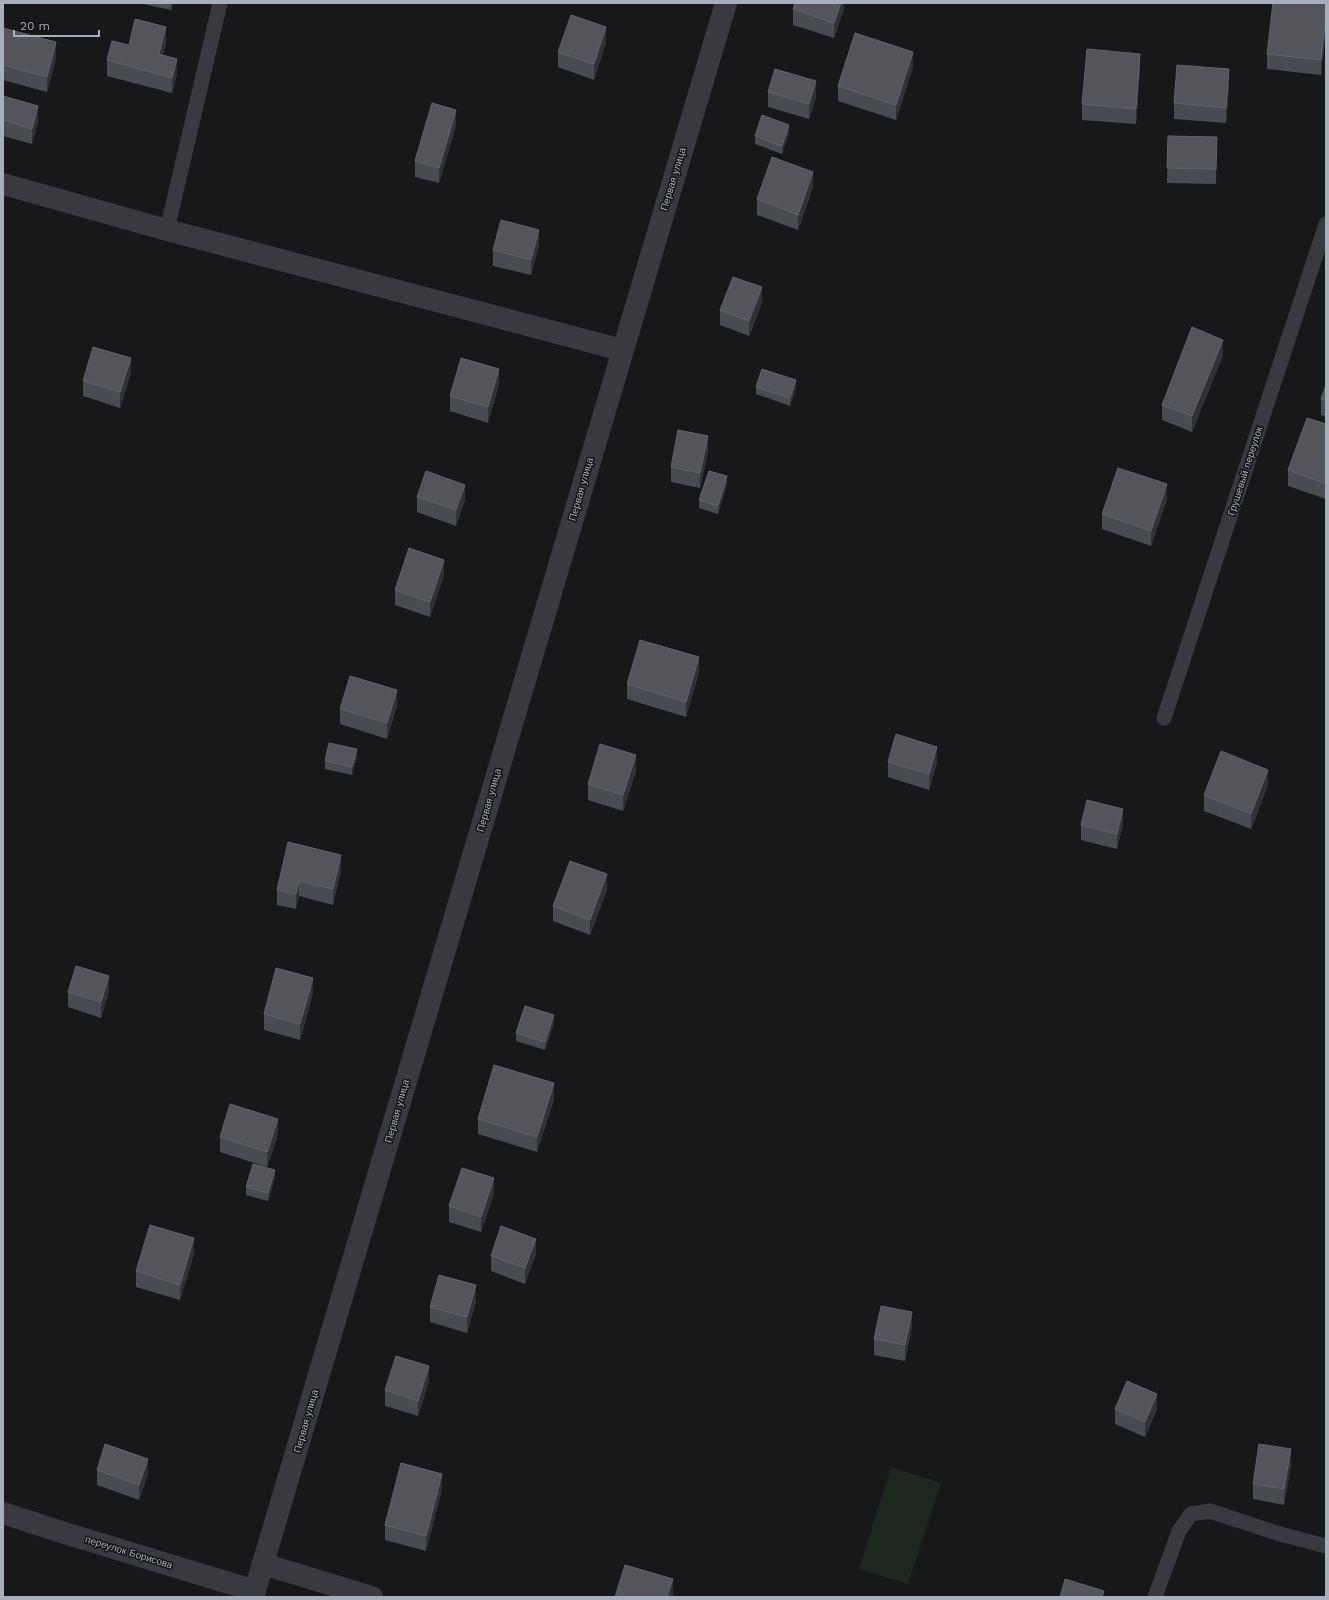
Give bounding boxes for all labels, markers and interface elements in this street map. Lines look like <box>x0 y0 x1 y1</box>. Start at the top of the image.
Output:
scale bar <box>14 12 99 38</box>
text: 20 m <box>20 19 50 33</box>
street label: Первая улица <box>658 146 688 212</box>
street label: Грушевый переулок <box>1225 424 1265 517</box>
street label: Первая улица <box>567 456 595 522</box>
street label: Первая улица <box>475 767 503 833</box>
street label: Первая улица <box>383 1078 411 1144</box>
street label: Первая улица <box>292 1388 320 1454</box>
street label: переулок Борисова <box>84 1533 174 1571</box>

